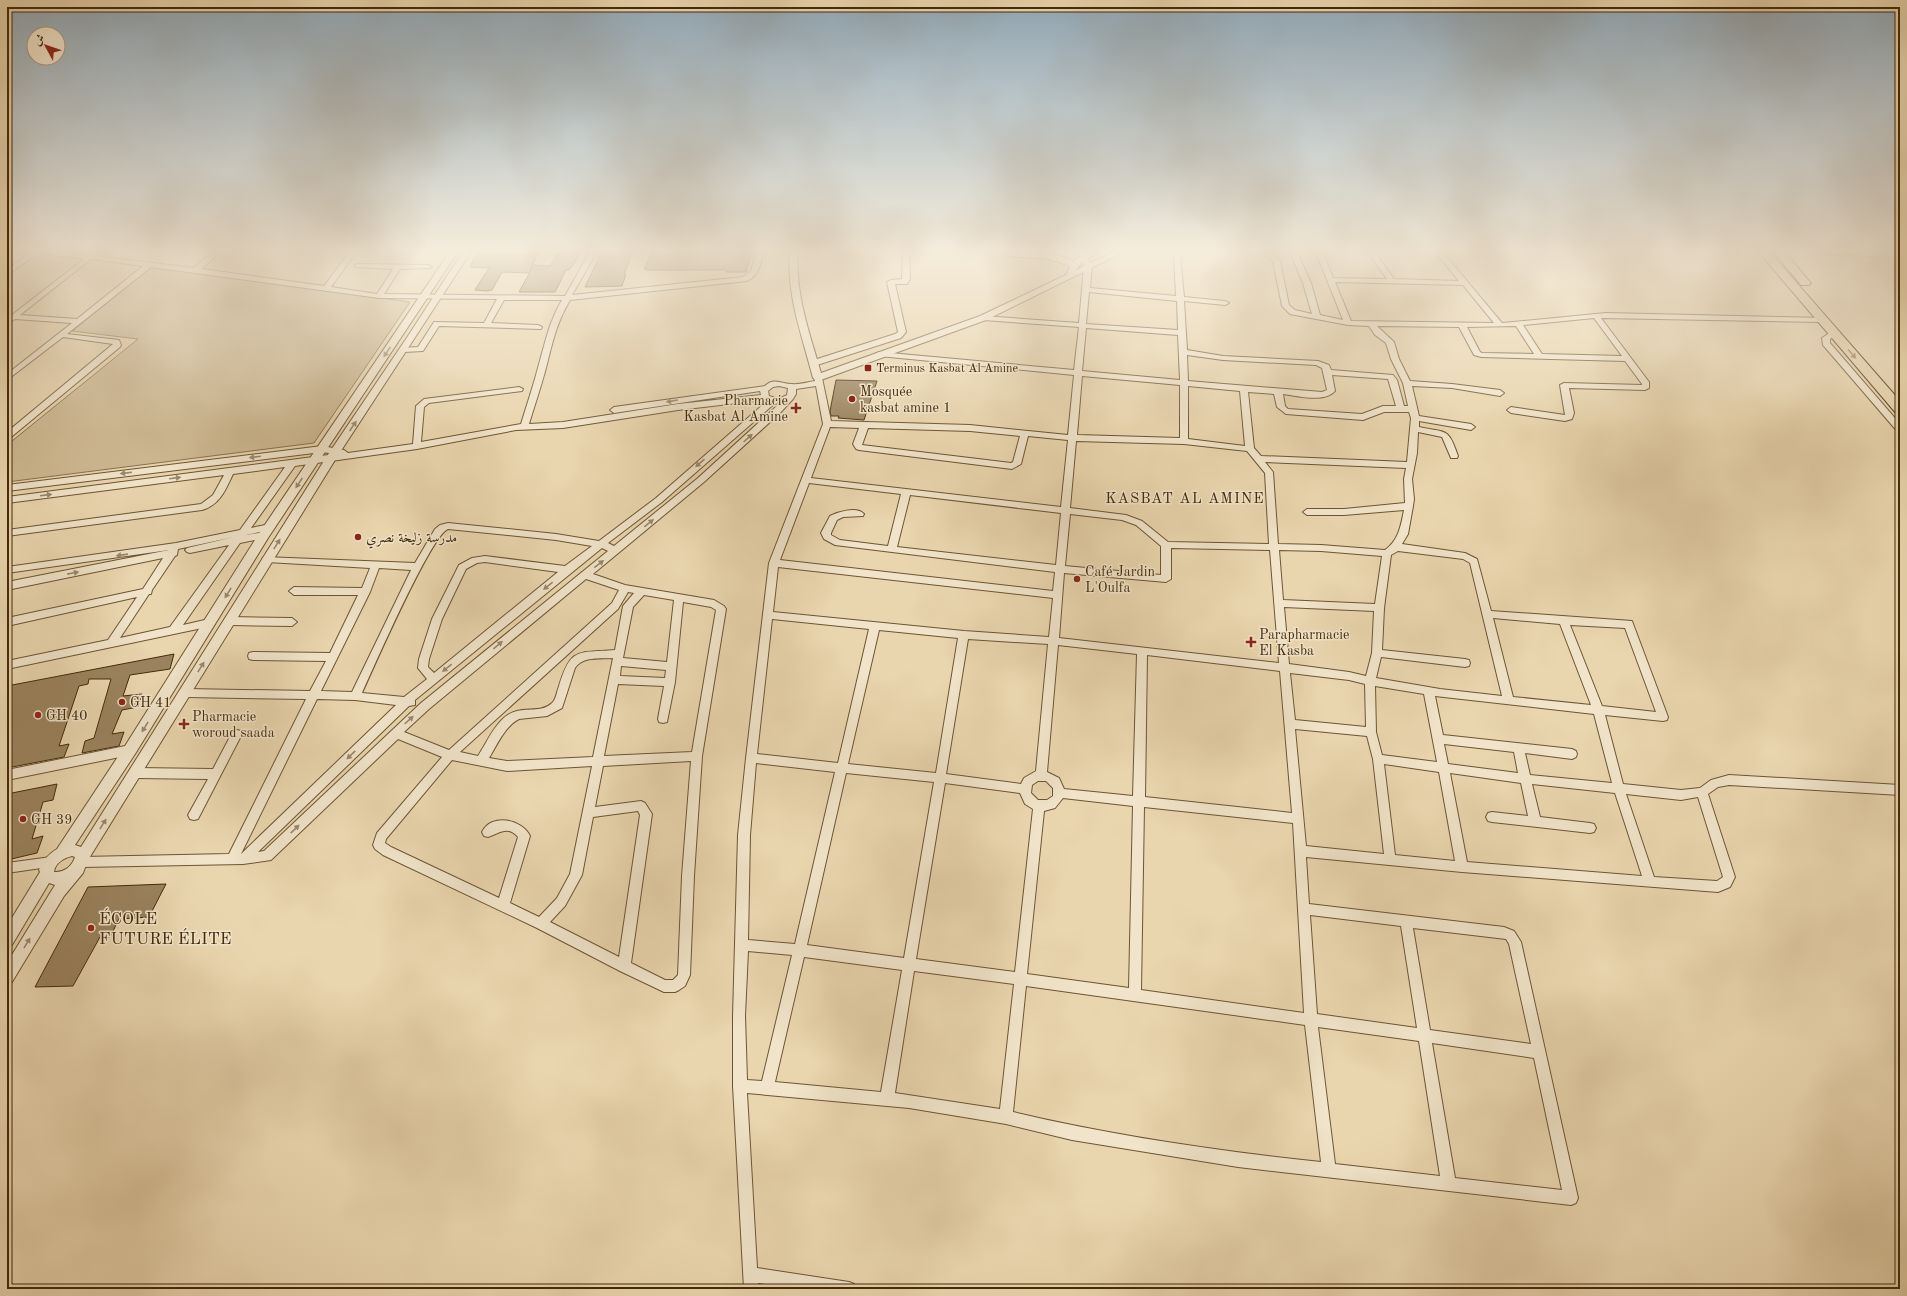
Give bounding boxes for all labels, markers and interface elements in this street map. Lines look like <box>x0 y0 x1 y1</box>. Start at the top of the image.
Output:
north arrow <box>26 26 66 66</box>
text: ش <box>32 33 47 48</box>
one-way arrow <box>383 347 391 357</box>
one-way arrow <box>1847 349 1856 359</box>
marker: Terminus Kasbat Al Amine <box>863 363 873 373</box>
place label: Terminus Kasbat Al Amine <box>876 363 1018 375</box>
place label: Mosquée kasbat amine 1 <box>860 385 951 415</box>
place label: Pharmacie Kasbat Al Amine <box>684 394 788 424</box>
marker: Mosquée kasbat amine 1 <box>847 394 857 404</box>
one-way arrow <box>666 398 678 404</box>
marker: Pharmacie Kasbat Al Amine <box>791 403 801 413</box>
one-way arrow <box>349 421 357 431</box>
one-way arrow <box>743 434 753 443</box>
one-way arrow <box>249 454 261 460</box>
one-way arrow <box>695 459 706 468</box>
one-way arrow <box>120 470 132 476</box>
one-way arrow <box>169 475 181 481</box>
one-way arrow <box>295 478 303 489</box>
one-way arrow <box>40 492 52 498</box>
district label: KASBAT AL AMINE <box>1105 492 1265 507</box>
one-way arrow <box>644 519 655 527</box>
place label: مدرسة زليخة نصري <box>366 531 457 549</box>
marker: مدرسة زليخة نصري <box>353 532 363 542</box>
one-way arrow <box>273 539 281 549</box>
one-way arrow <box>115 552 128 558</box>
one-way arrow <box>594 559 605 568</box>
place label: Café Jardin L'Oulfa <box>1085 565 1156 595</box>
one-way arrow <box>67 569 79 575</box>
marker: Café Jardin L'Oulfa <box>1072 574 1082 584</box>
one-way arrow <box>542 581 553 590</box>
one-way arrow <box>225 587 232 599</box>
place label: Parapharmacie El Kasba <box>1259 628 1349 658</box>
marker: Parapharmacie El Kasba <box>1246 637 1256 647</box>
one-way arrow <box>493 641 504 650</box>
one-way arrow <box>198 661 205 673</box>
one-way arrow <box>442 664 453 672</box>
place label: GH 41 <box>130 696 171 710</box>
marker: GH 41 <box>117 697 127 707</box>
place label: GH 40 <box>46 709 87 723</box>
marker: GH 40 <box>33 710 43 720</box>
place label: Pharmacie woroud saada <box>192 710 275 740</box>
one-way arrow <box>405 716 414 725</box>
marker: Pharmacie woroud saada <box>179 719 189 729</box>
one-way arrow <box>141 721 148 733</box>
one-way arrow <box>346 750 356 760</box>
place label: GH 39 <box>31 813 72 827</box>
marker: GH 39 <box>18 814 28 824</box>
one-way arrow <box>99 819 107 829</box>
one-way arrow <box>290 824 300 834</box>
place label: ÉCOLE FUTURE ÉLITE <box>99 908 232 948</box>
marker: ÉCOLE FUTURE ÉLITE <box>86 923 96 933</box>
one-way arrow <box>24 937 31 949</box>

